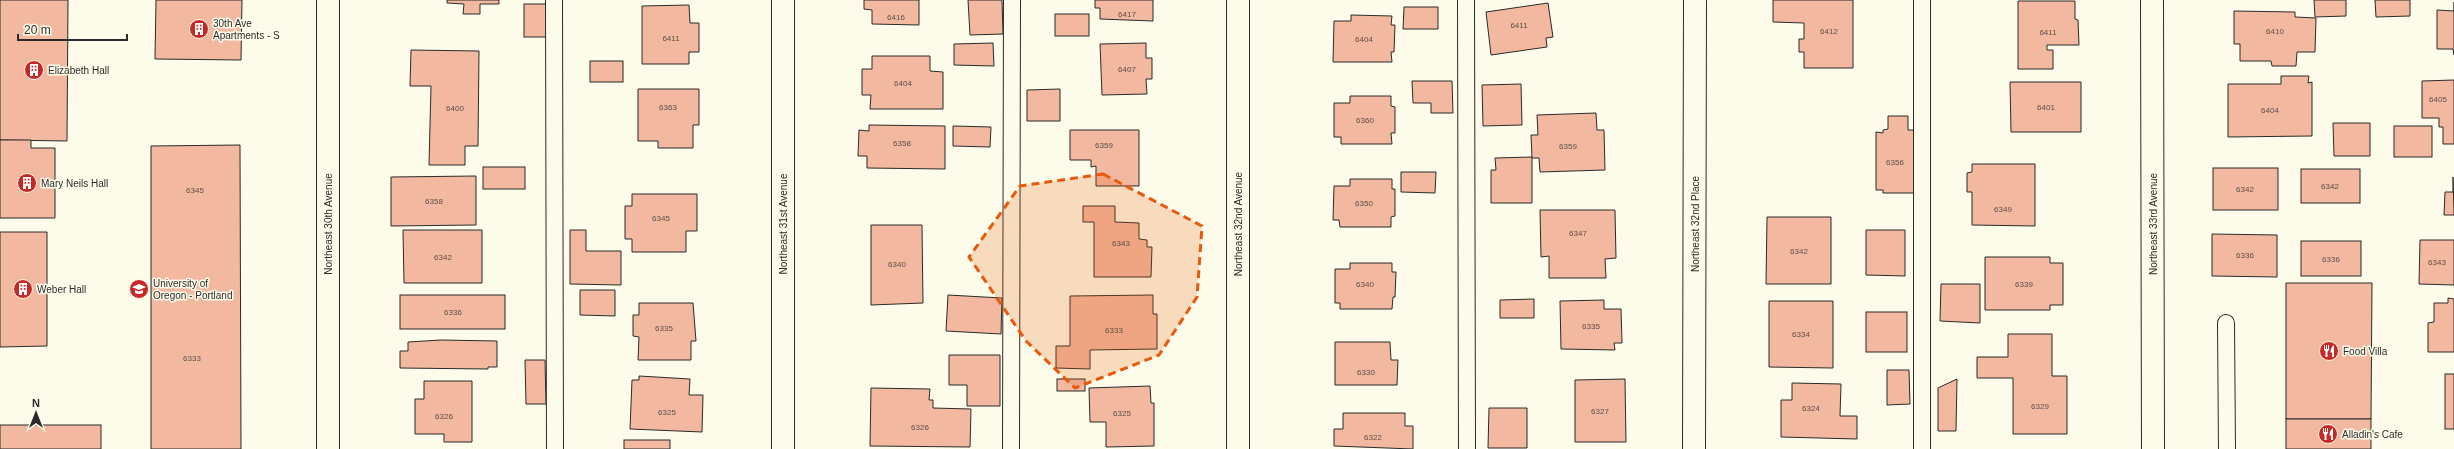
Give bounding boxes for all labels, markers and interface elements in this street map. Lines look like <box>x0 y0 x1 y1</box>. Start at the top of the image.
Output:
house number: 6417 <box>1118 10 1136 19</box>
house number: 6416 <box>887 13 905 22</box>
scale bar <box>18 16 127 42</box>
building icon: 30th Ave Apartments - S <box>188 18 210 40</box>
place label: 30th Ave Apartments - S <box>213 18 280 41</box>
house number: 6411 <box>1510 21 1528 30</box>
text: 20 m <box>24 23 51 37</box>
house number: 6412 <box>1820 27 1838 36</box>
house number: 6410 <box>2266 27 2284 36</box>
house number: 6411 <box>2039 28 2057 37</box>
house number: 6411 <box>662 34 680 43</box>
house number: 6404 <box>1355 35 1373 44</box>
building icon: Elizabeth Hall <box>23 59 45 81</box>
place label: Elizabeth Hall <box>48 65 109 76</box>
house number: 6407 <box>1118 65 1136 74</box>
house number: 6404 <box>894 79 912 88</box>
house number: 6405 <box>2429 95 2447 104</box>
house number: 6363 <box>659 103 677 112</box>
house number: 6401 <box>2037 103 2055 112</box>
house number: 6400 <box>446 104 464 113</box>
house number: 6404 <box>2261 106 2279 115</box>
house number: 6360 <box>1356 116 1374 125</box>
house number: 6358 <box>893 139 911 148</box>
house number: 6359 <box>1095 141 1113 150</box>
house number: 6359 <box>1559 142 1577 151</box>
house number: 6356 <box>1886 158 1904 167</box>
street label: Northeast 32nd Avenue <box>1233 171 1244 276</box>
building icon: Mary Neils Hall <box>16 172 38 194</box>
street label: Northeast 30th Avenue <box>323 173 334 275</box>
street label: Northeast 31st Avenue <box>778 173 789 275</box>
street label: Northeast 33rd Avenue <box>2148 173 2159 275</box>
street label: Northeast 32nd Place <box>1690 175 1701 272</box>
place label: Mary Neils Hall <box>41 178 108 189</box>
house number: 6342 <box>2321 182 2339 191</box>
house number: 6342 <box>2236 185 2254 194</box>
house number: 6345 <box>186 186 204 195</box>
house number: 6358 <box>425 197 443 206</box>
house number: 6350 <box>1355 199 1373 208</box>
house number: 6349 <box>1994 205 2012 214</box>
house number: 6345 <box>652 214 670 223</box>
house number: 6347 <box>1569 229 1587 238</box>
house number: 6343 <box>1112 239 1130 248</box>
house number: 6342 <box>1790 247 1808 256</box>
house number: 6336 <box>2236 251 2254 260</box>
house number: 6342 <box>434 253 452 262</box>
house number: 6336 <box>2322 255 2340 264</box>
house number: 6343 <box>2428 258 2446 267</box>
house number: 6340 <box>888 260 906 269</box>
building icon: Weber Hall <box>12 278 34 300</box>
school or university icon: University of Oregon - Portland <box>128 278 150 300</box>
place label: University of Oregon - Portland <box>153 278 233 301</box>
house number: 6340 <box>1356 280 1374 289</box>
house number: 6339 <box>2015 280 2033 289</box>
place label: Weber Hall <box>37 284 86 295</box>
house number: 6336 <box>444 308 462 317</box>
house number: 6335 <box>1582 322 1600 331</box>
house number: 6335 <box>655 324 673 333</box>
house number: 6333 <box>1105 326 1123 335</box>
house number: 6334 <box>1792 330 1810 339</box>
restaurant icon: Food Villa <box>2318 340 2340 362</box>
place label: Food Villa <box>2343 346 2388 357</box>
house number: 6333 <box>183 354 201 363</box>
house number: 6330 <box>1357 368 1375 377</box>
north arrow <box>16 393 56 433</box>
text: N <box>32 397 40 409</box>
house number: 6329 <box>2031 402 2049 411</box>
house number: 6324 <box>1802 404 1820 413</box>
house number: 6327 <box>1591 407 1609 416</box>
house number: 6325 <box>658 408 676 417</box>
house number: 6325 <box>1113 409 1131 418</box>
house number: 6326 <box>435 412 453 421</box>
house number: 6326 <box>911 423 929 432</box>
restaurant icon: Alladin's Cafe <box>2317 423 2339 445</box>
place label: Alladin's Cafe <box>2342 429 2403 440</box>
house number: 6322 <box>1364 433 1382 442</box>

